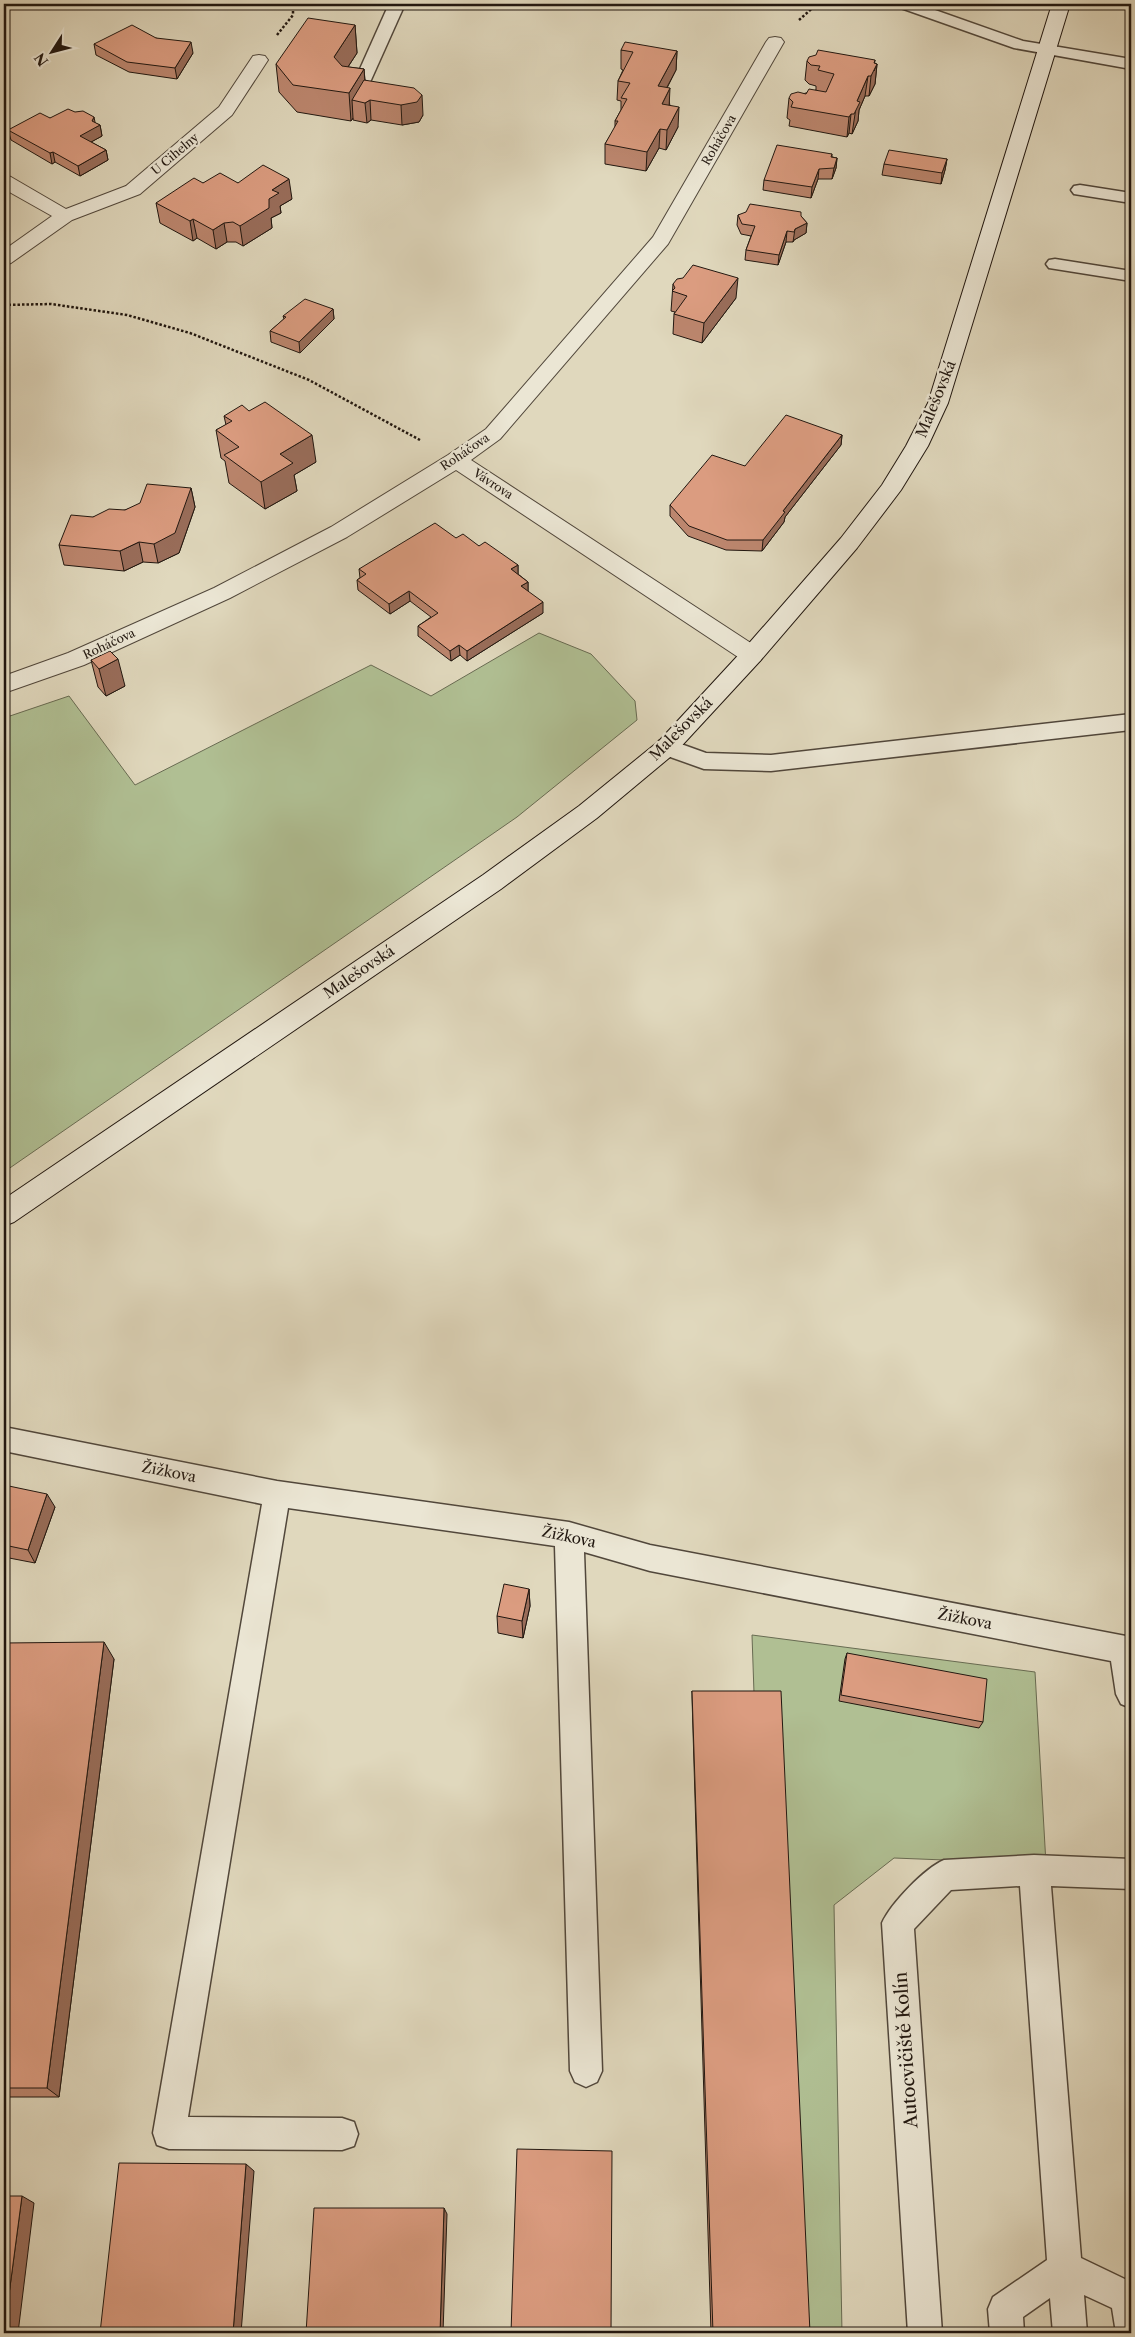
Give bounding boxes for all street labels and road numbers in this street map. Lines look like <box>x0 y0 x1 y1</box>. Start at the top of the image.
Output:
street label: Roháčova <box>698 111 739 168</box>
street label: U Cihelny <box>148 129 202 178</box>
street label: Malešovská <box>911 357 960 440</box>
street label: Roháčova <box>437 429 493 473</box>
street label: Vávrova <box>470 465 517 502</box>
street label: Roháčova <box>80 625 138 662</box>
street label: Malešovská <box>645 693 716 764</box>
street label: Malešovská <box>320 941 398 1002</box>
street label: Žižkova <box>140 1457 198 1486</box>
street label: Žižkova <box>540 1522 598 1552</box>
street label: Žižkova <box>936 1604 994 1633</box>
street label: Autocvičiště Kolín <box>890 1971 923 2130</box>

